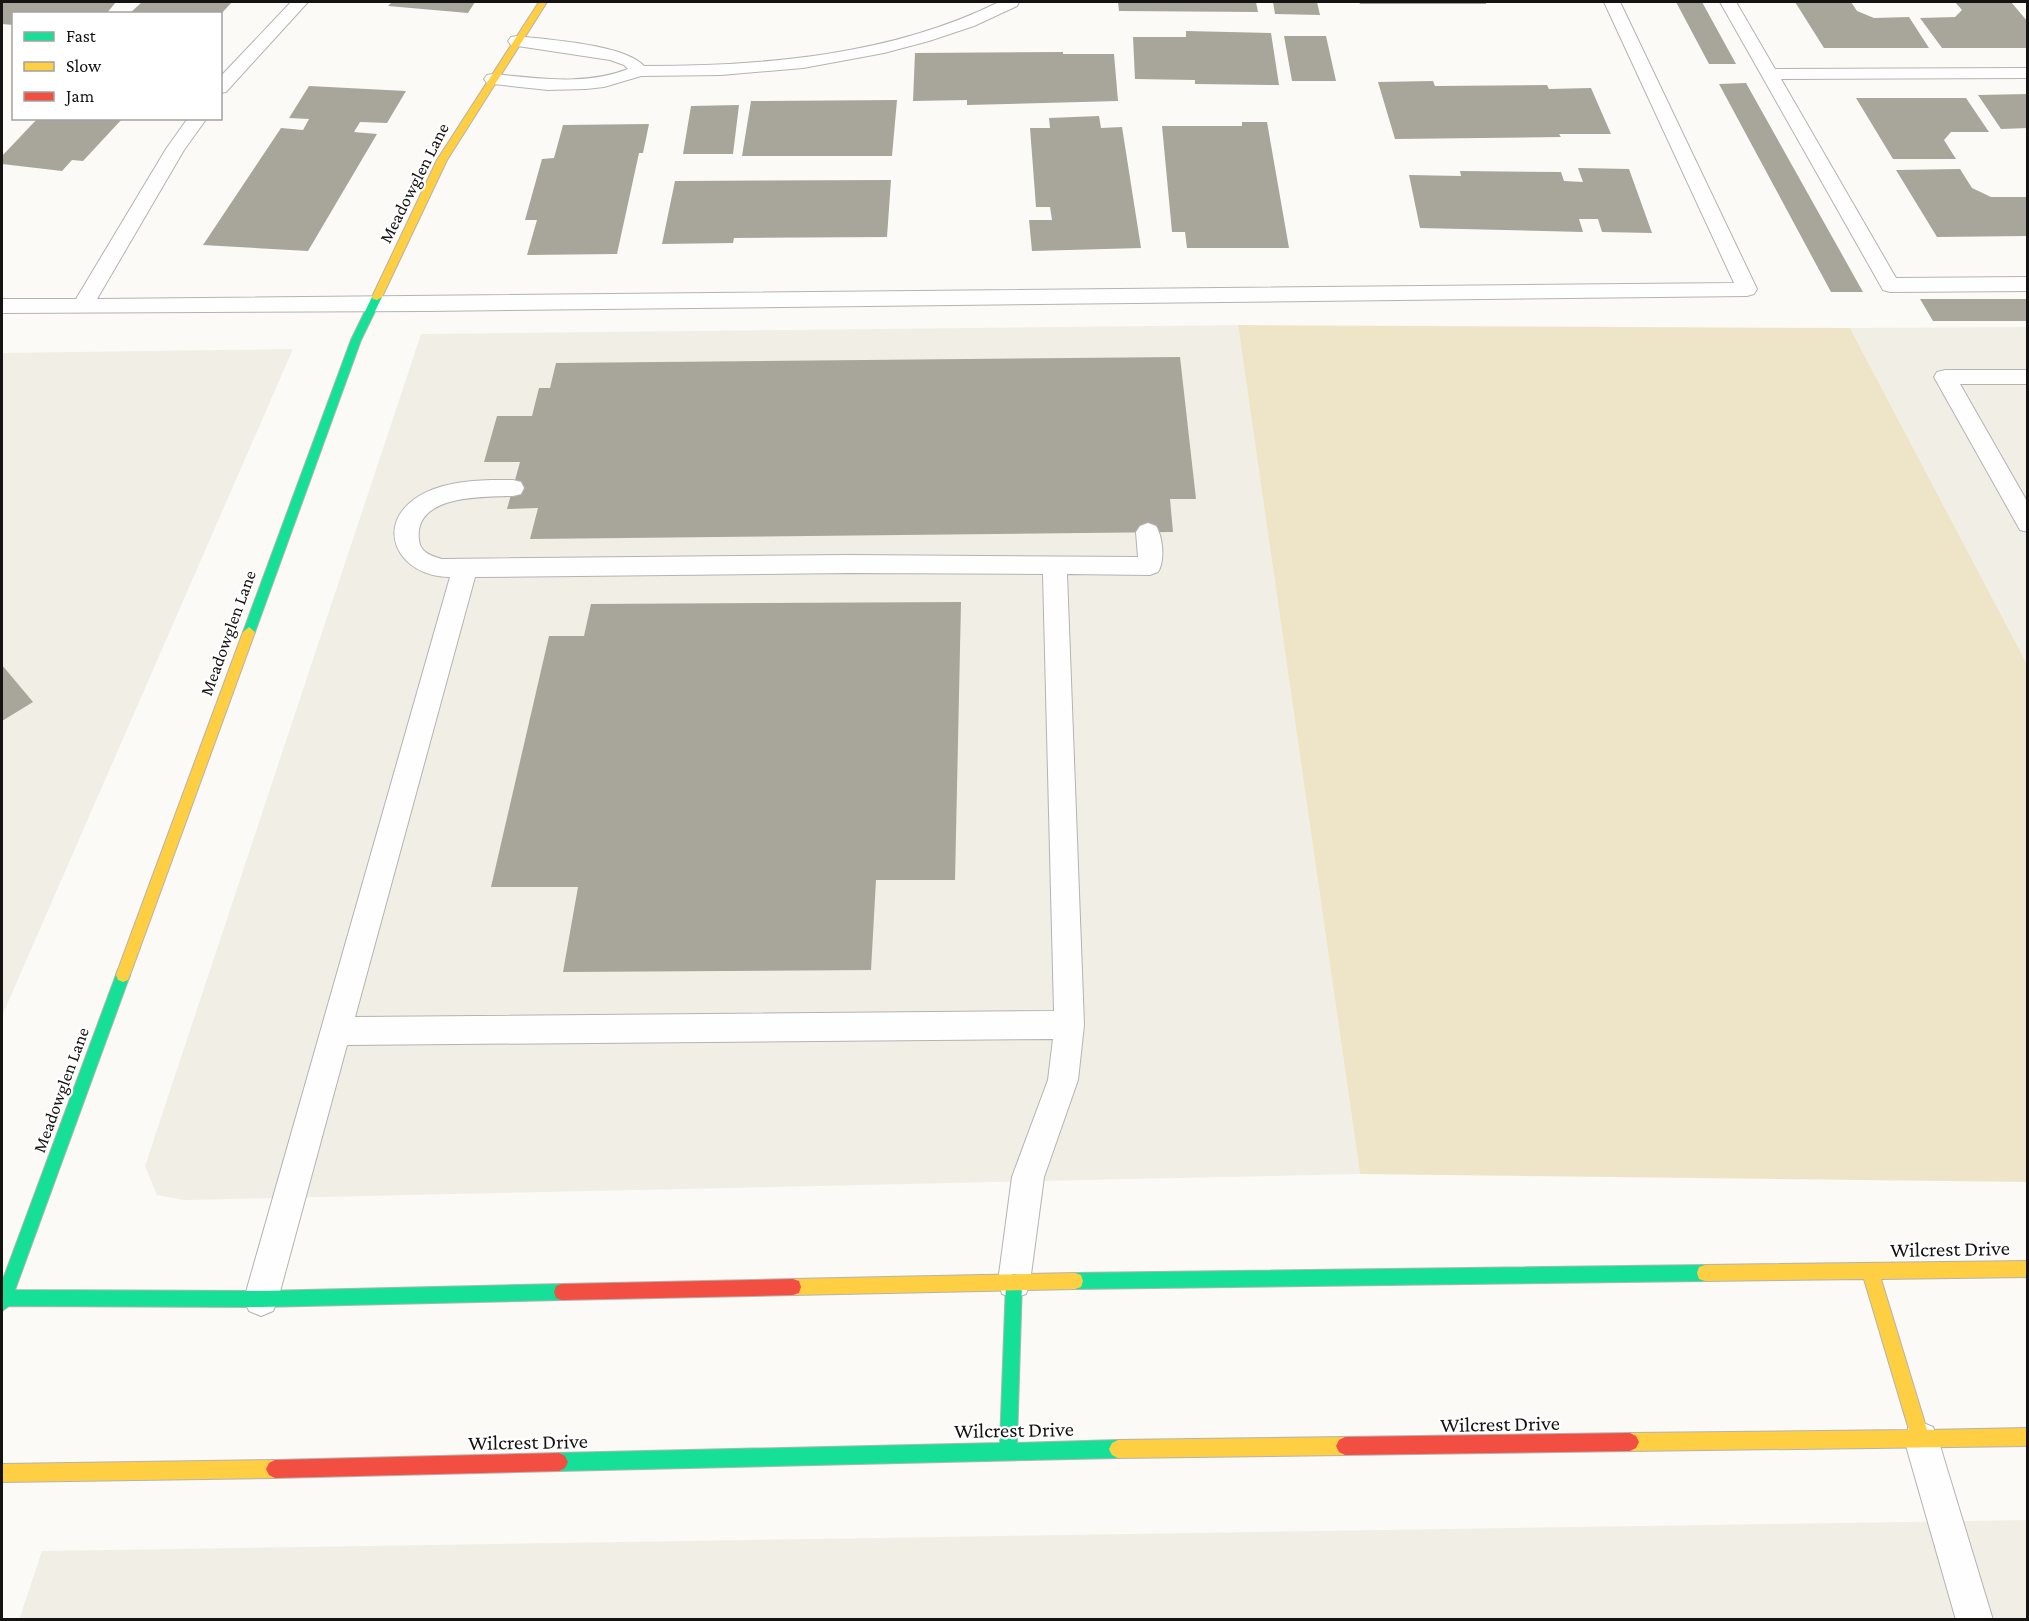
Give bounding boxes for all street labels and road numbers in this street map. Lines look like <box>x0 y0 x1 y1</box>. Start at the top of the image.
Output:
street label: Meadowglen Lane <box>375 120 453 246</box>
street label: Meadowglen Lane <box>196 568 260 698</box>
street label: Meadowglen Lane <box>29 1025 93 1155</box>
street label: Wilcrest Drive <box>1890 1236 2010 1262</box>
street label: Wilcrest Drive <box>1440 1411 1560 1437</box>
street label: Wilcrest Drive <box>954 1417 1074 1443</box>
street label: Wilcrest Drive <box>468 1429 588 1455</box>

